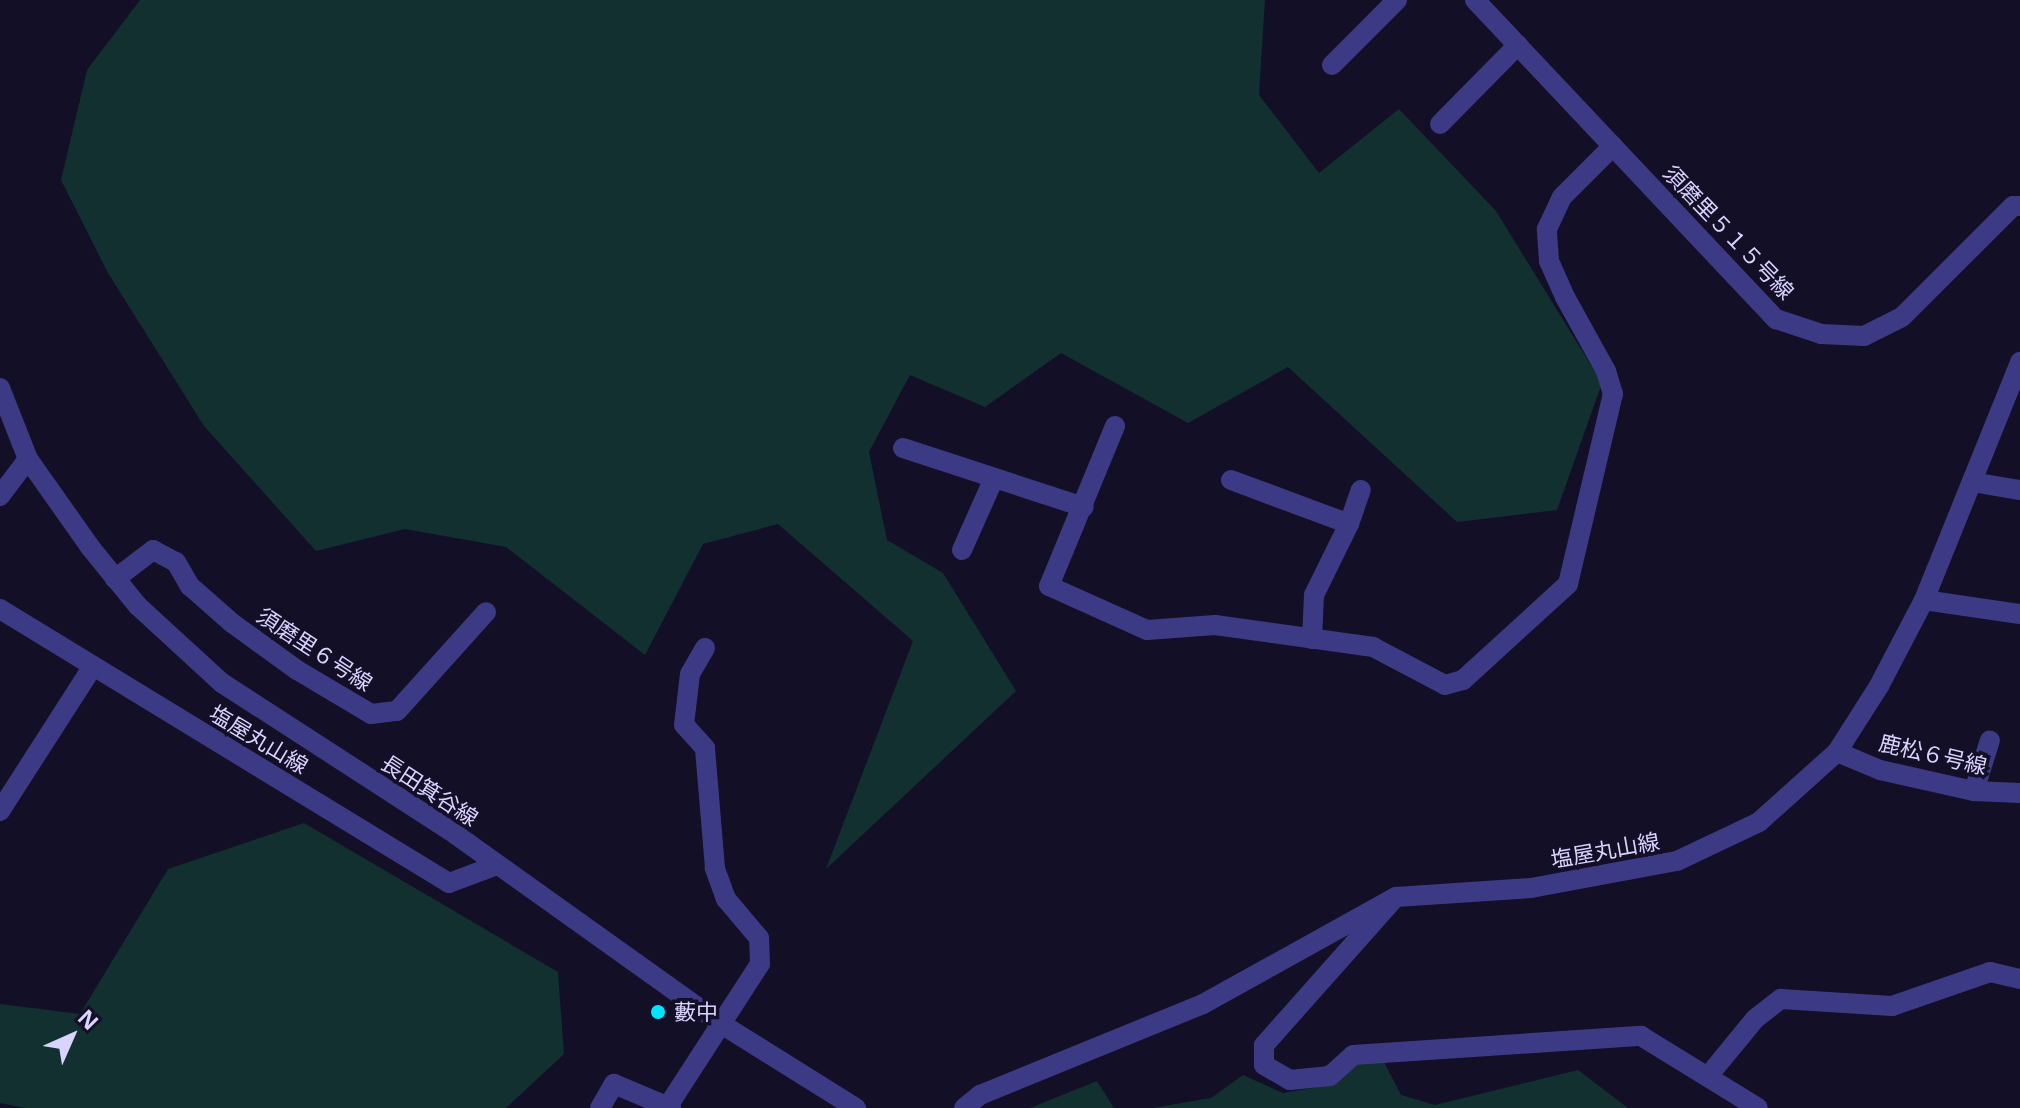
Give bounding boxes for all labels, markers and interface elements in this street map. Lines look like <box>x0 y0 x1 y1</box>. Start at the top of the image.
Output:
street label: 須磨里５１５号線 <box>1658 160 1800 304</box>
street label: 須磨里６号線 <box>252 602 378 696</box>
street label: 塩屋丸山線 <box>205 699 313 779</box>
street label: 鹿松６号線 <box>1876 729 1990 779</box>
street label: 長田箕谷線 <box>377 749 483 831</box>
street label: 塩屋丸山線 <box>1549 827 1661 873</box>
north arrow <box>32 996 112 1076</box>
place label: 藪中 <box>674 999 718 1025</box>
text: N <box>72 1002 106 1036</box>
marker: 藪中 <box>649 1003 667 1021</box>

